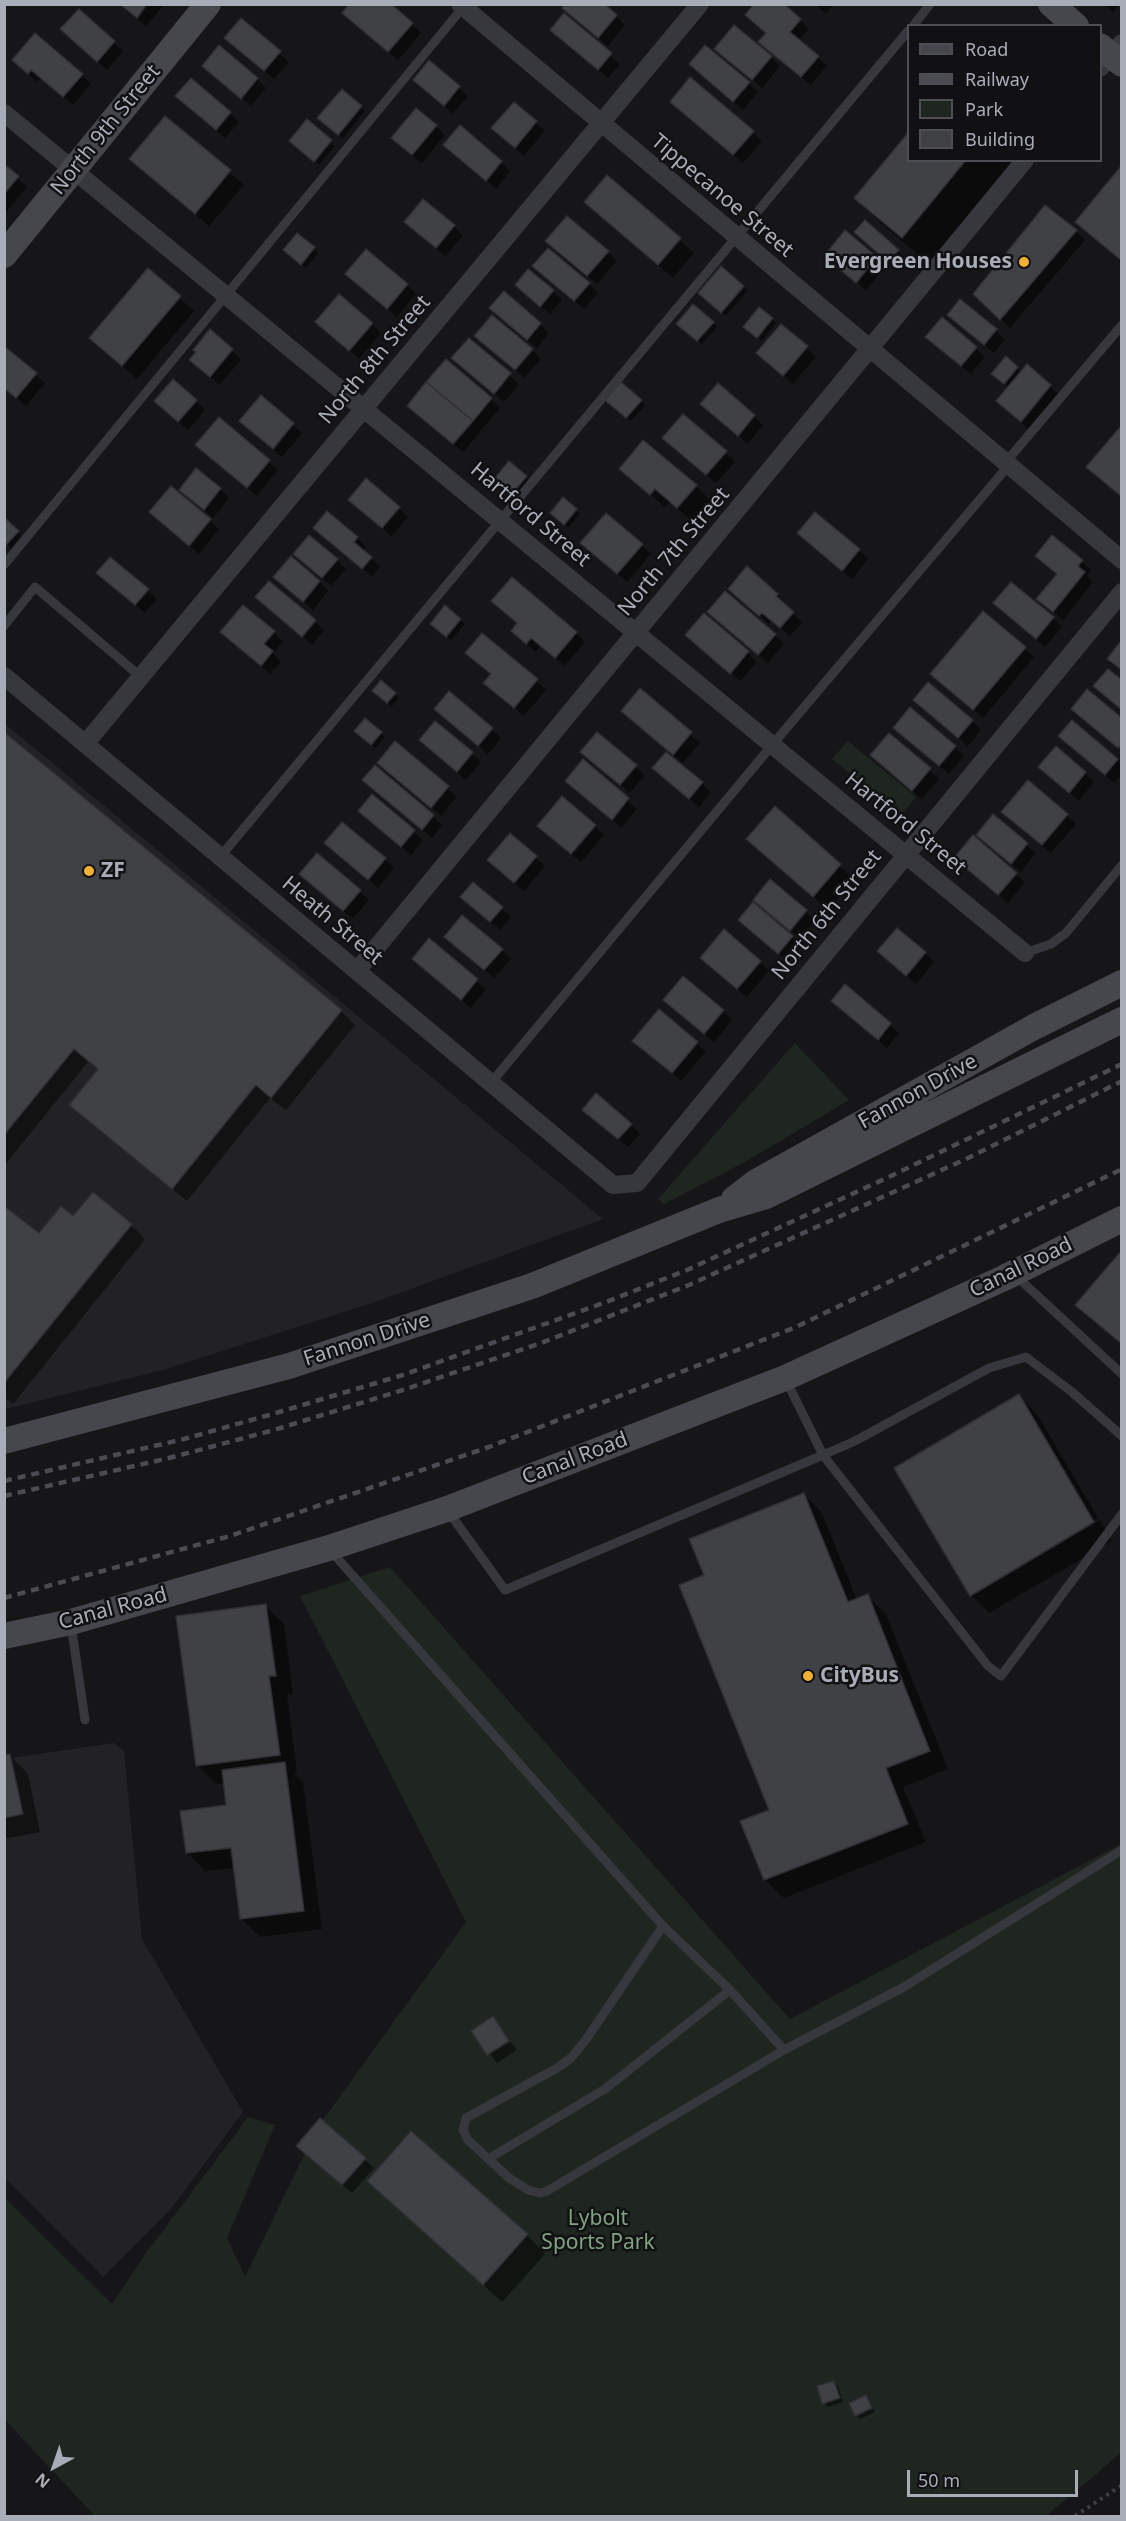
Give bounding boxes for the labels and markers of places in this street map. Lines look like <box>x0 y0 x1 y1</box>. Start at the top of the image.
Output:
place label: Evergreen Houses <box>824 249 1012 275</box>
marker: Evergreen Houses <box>1017 255 1031 269</box>
place label: ZF <box>101 858 125 884</box>
marker: ZF <box>82 864 96 878</box>
place label: CityBus <box>820 1663 899 1689</box>
marker: CityBus <box>801 1669 815 1683</box>

